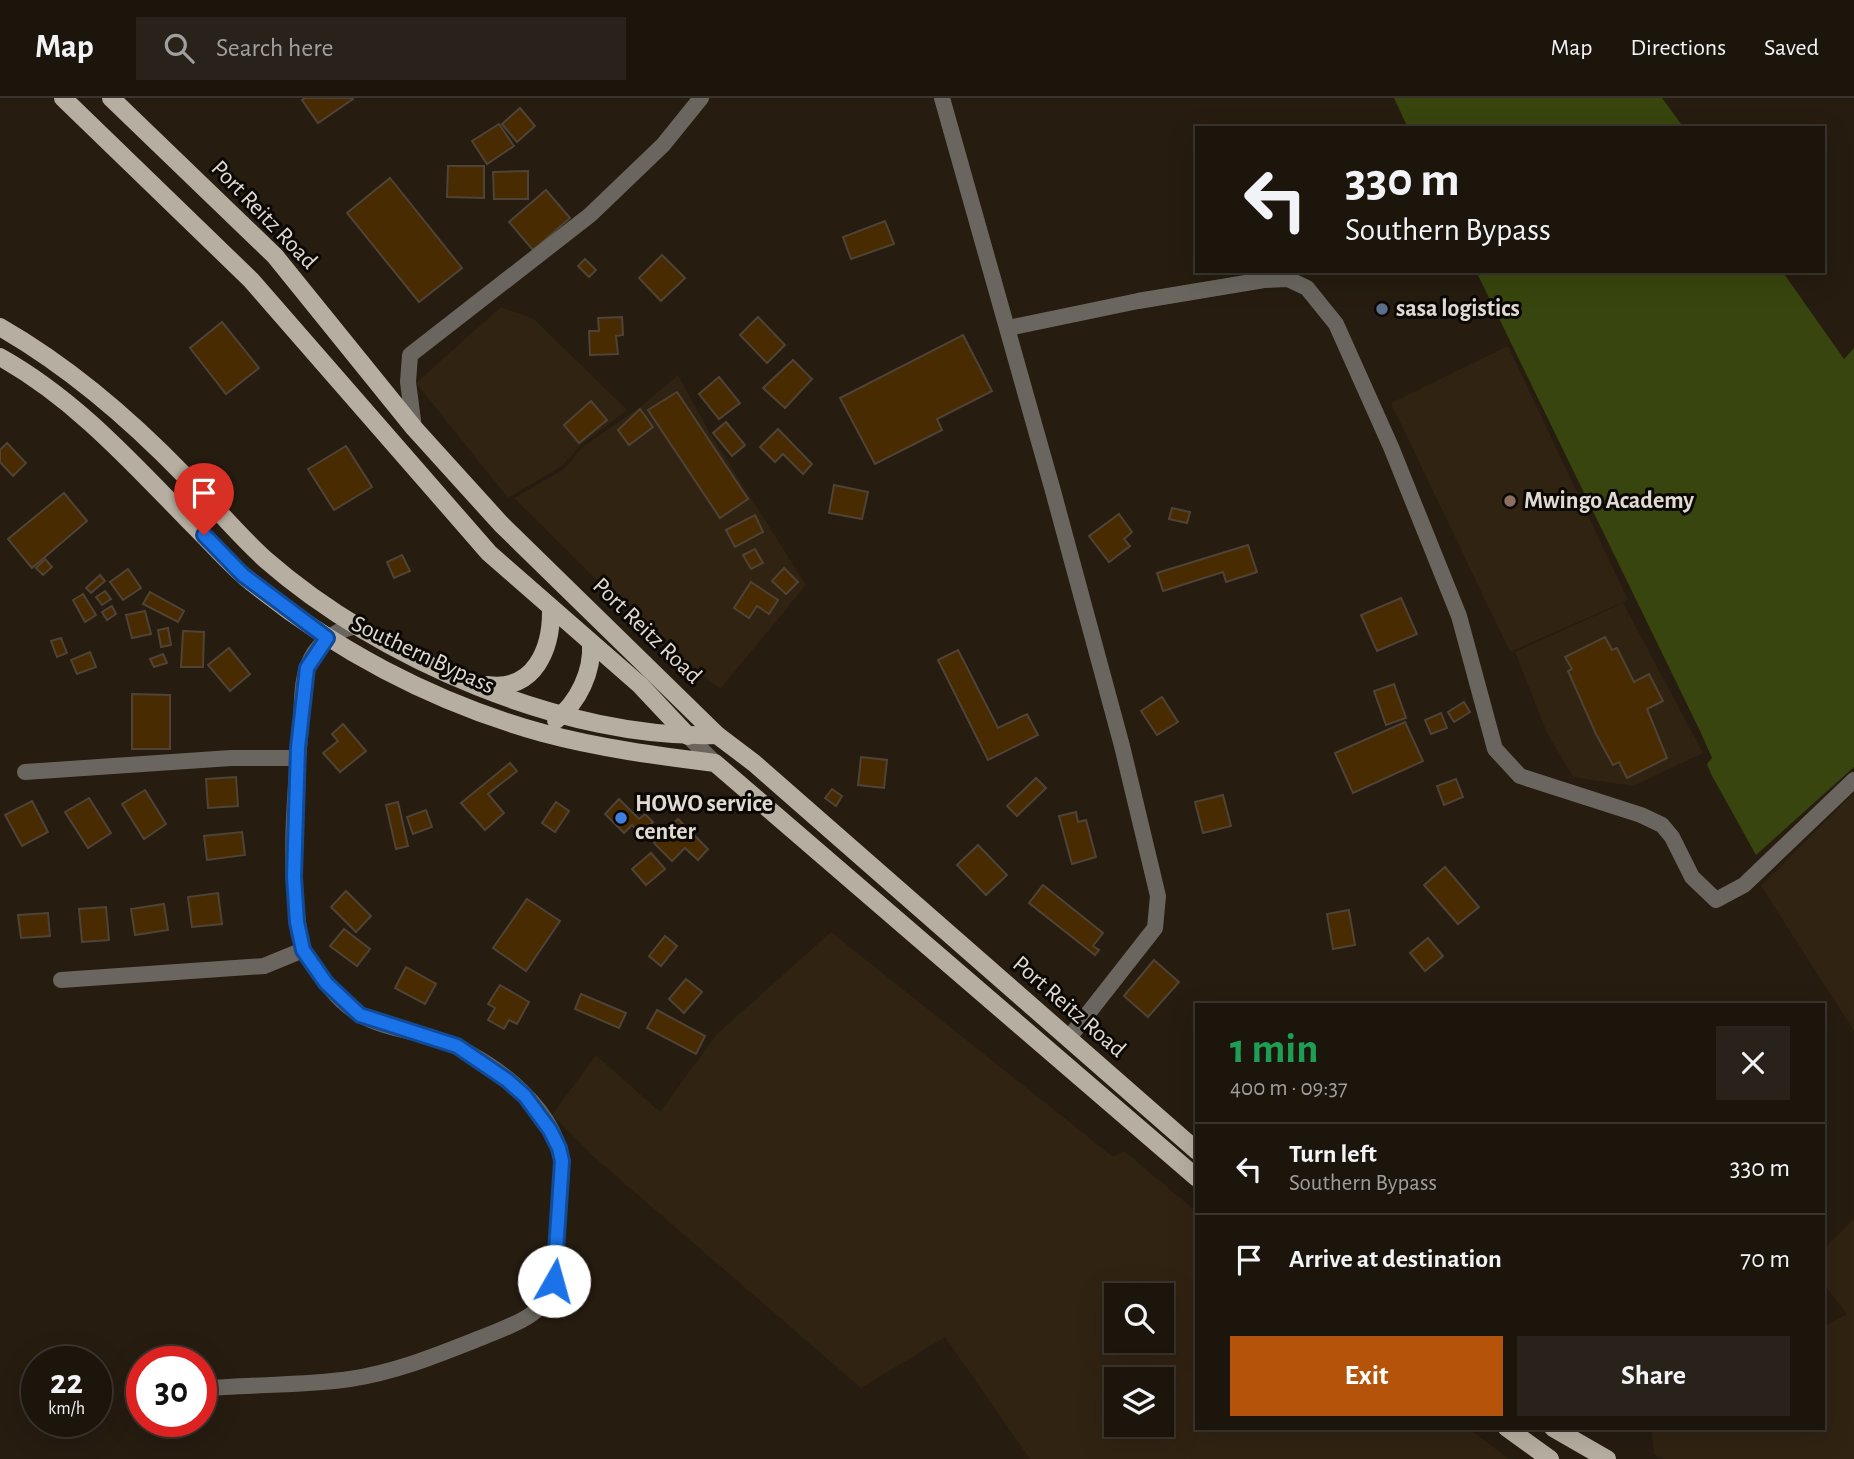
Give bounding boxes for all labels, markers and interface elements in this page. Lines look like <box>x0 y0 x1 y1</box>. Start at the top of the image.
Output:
search box <box>136 17 626 80</box>
icon: search <box>160 29 198 67</box>
text: Map <box>35 31 94 64</box>
text: Search here <box>216 35 334 61</box>
text: Map <box>1550 36 1592 60</box>
text: Directions <box>1630 36 1726 60</box>
text: Saved <box>1764 36 1819 60</box>
icon: left <box>1230 154 1321 245</box>
street label: Port Reitz Road <box>206 156 322 274</box>
text: 330 m <box>1345 156 1460 205</box>
text: Southern Bypass <box>1345 214 1551 246</box>
place label: sasa logistics <box>1396 297 1520 321</box>
marker: sasa logistics <box>1374 301 1390 317</box>
pin <box>174 463 234 535</box>
icon: arrive <box>185 474 223 512</box>
place label: Mwingo Academy <box>1524 489 1694 513</box>
marker: Mwingo Academy <box>1502 493 1518 509</box>
street label: Port Reitz Road <box>588 573 706 689</box>
street label: Southern Bypass <box>348 612 498 698</box>
place label: HOWO service center <box>635 792 773 844</box>
marker: HOWO service center <box>613 810 629 826</box>
street label: Port Reitz Road <box>1008 952 1130 1062</box>
button: close <box>1716 1026 1790 1100</box>
text: 1 min <box>1230 1028 1319 1070</box>
text: 400 m · 09:37 <box>1230 1077 1348 1100</box>
text: Turn left <box>1289 1141 1377 1167</box>
icon: left <box>1230 1150 1268 1188</box>
text: 330 m <box>1730 1155 1790 1181</box>
text: Southern Bypass <box>1289 1172 1437 1195</box>
icon: arrive <box>1230 1241 1268 1279</box>
position arrow <box>517 1244 591 1318</box>
text: Arrive at destination <box>1289 1246 1502 1272</box>
text: 70 m <box>1740 1246 1790 1272</box>
map controls <box>1104 1283 1174 1437</box>
button: search <box>1104 1283 1174 1353</box>
button: Exit <box>1230 1336 1503 1416</box>
button: Share <box>1517 1336 1790 1416</box>
speed limit sign: 30 <box>126 1346 217 1437</box>
text: 22 <box>50 1365 83 1400</box>
button: layers <box>1104 1367 1174 1437</box>
text: km/h <box>48 1400 85 1418</box>

